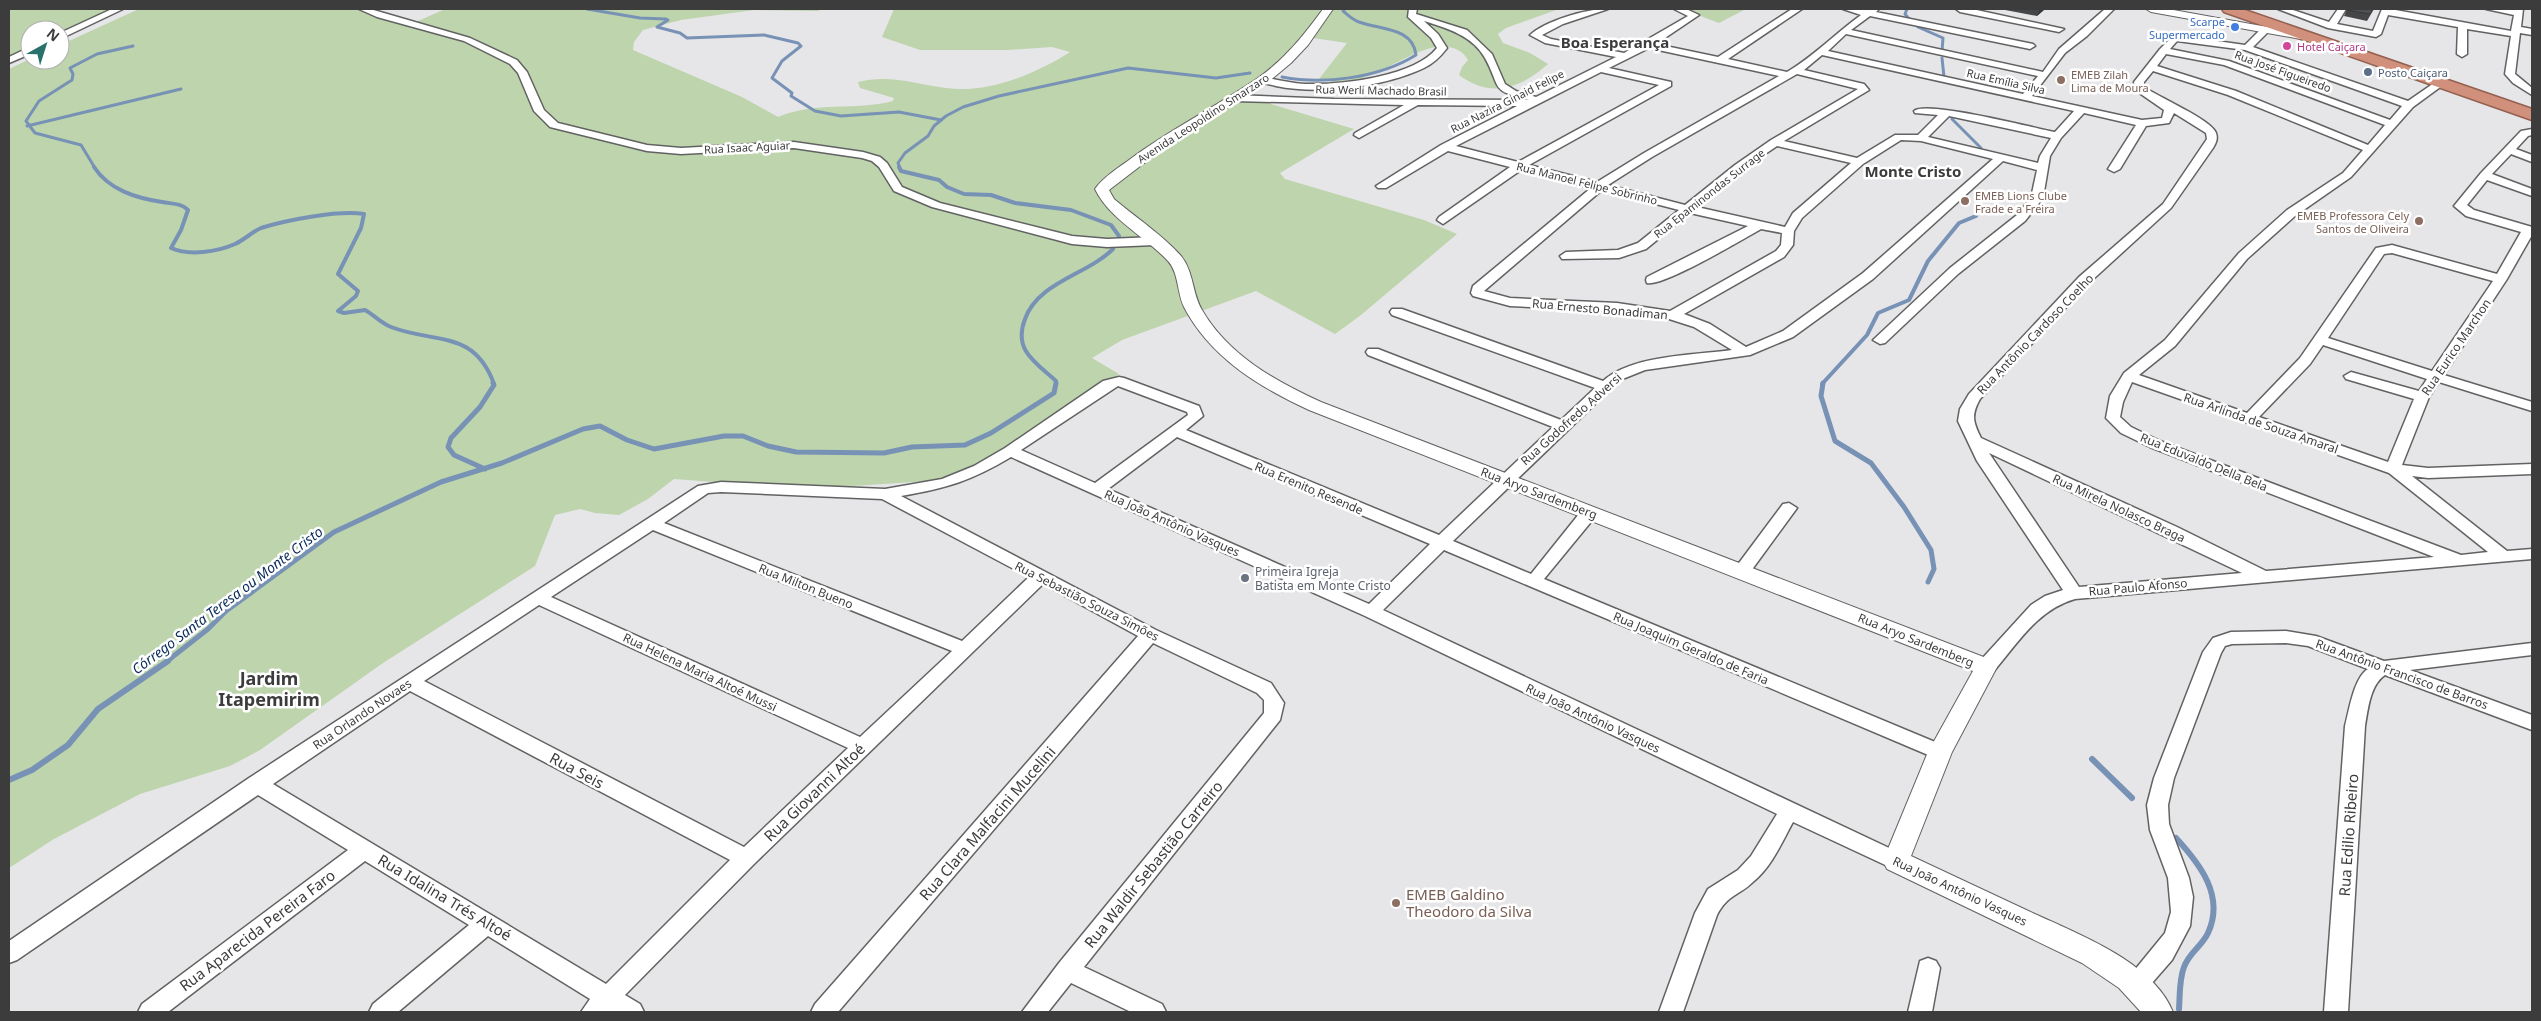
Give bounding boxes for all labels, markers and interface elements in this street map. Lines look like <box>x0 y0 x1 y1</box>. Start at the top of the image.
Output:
place label: Scarpe Supermercado <box>2149 14 2225 42</box>
north arrow <box>20 20 70 70</box>
marker: Scarpe Supermercado <box>2229 21 2241 33</box>
text: N <box>43 24 64 45</box>
district label: Boa Esperança <box>1561 32 1669 52</box>
place label: Hotel Caiçara <box>2297 39 2366 54</box>
marker: Hotel Caiçara <box>2281 40 2293 52</box>
street label: Rua José Figueiredo <box>2233 47 2334 96</box>
street label: Rua Emília Silva <box>1965 65 2047 97</box>
place label: Posto Caiçara <box>2378 65 2448 80</box>
street label: Rua Nazira Ginaid Felipe <box>1448 66 1566 136</box>
marker: Posto Caiçara <box>2362 66 2374 78</box>
place label: EMEB Zilah Lima de Moura <box>2071 67 2149 95</box>
street label: Avenida Leopoldino Smarzaro <box>1134 69 1272 166</box>
marker: EMEB Zilah Lima de Moura <box>2055 74 2067 86</box>
street label: Rua Werli Machado Brasil <box>1315 81 1447 99</box>
street label: Rua Isaac Aguiar <box>704 137 791 157</box>
street label: Rua Epaminondas Surrage <box>1650 145 1768 241</box>
street label: Rua Manoel Felipe Sobrinho <box>1515 158 1659 208</box>
district label: Monte Cristo <box>1865 161 1961 181</box>
place label: EMEB Lions Clube Frade e a Freira <box>1975 188 2067 216</box>
marker: EMEB Lions Clube Frade e a Freira <box>1959 195 1971 207</box>
place label: EMEB Professora Cely Santos de Oliveira <box>2297 208 2409 236</box>
marker: EMEB Professora Cely Santos de Oliveira <box>2413 215 2425 227</box>
street label: Rua Antônio Cardoso Coelho <box>1973 270 2097 398</box>
street label: Rua Ernesto Bonadiman <box>1531 295 1669 323</box>
street label: Rua Eurico Marchon <box>2417 295 2495 399</box>
street label: Rua Godofredo Adversi <box>1517 369 1625 469</box>
street label: Rua Arlinda de Souza Amaral <box>2181 389 2341 457</box>
street label: Rua Eduvaldo Della Bela <box>2138 429 2270 495</box>
street label: Rua Erenito Resende <box>1252 457 1366 519</box>
street label: Rua Aryo Sardemberg <box>1478 463 1600 523</box>
street label: Rua Mirela Nolasco Braga <box>2050 470 2188 546</box>
street label: Rua João Antônio Vasques <box>1102 485 1243 561</box>
water label: Córrego Santa Teresa ou Monte Cristo <box>128 522 326 678</box>
street label: Rua Sebastião Souza Simões <box>1012 557 1162 645</box>
street label: Rua Milton Bueno <box>756 559 856 613</box>
place label: Primeira Igreja Batista em Monte Cristo <box>1255 563 1391 594</box>
marker: Primeira Igreja Batista em Monte Cristo <box>1239 572 1251 584</box>
street label: Rua Paulo Afonso <box>2088 574 2188 600</box>
street label: Rua Joaquim Geraldo de Faria <box>1611 608 1771 688</box>
street label: Rua Aryo Sardemberg <box>1856 609 1976 671</box>
street label: Rua Helena Maria Altoé Mussi <box>620 629 780 715</box>
street label: Rua Antônio Francisco de Barros <box>2313 635 2491 713</box>
district label: Jardim Itapemirim <box>218 666 320 711</box>
street label: Rua Orlando Novaes <box>309 675 415 753</box>
street label: Rua João Antônio Vasques <box>1523 679 1663 757</box>
street label: Rua Giovanni Altoé <box>759 739 869 845</box>
street label: Rua Clara Malfacini Mucelini <box>915 742 1059 904</box>
street label: Rua Seis <box>546 747 608 793</box>
street label: Rua Edilio Ribeiro <box>2334 773 2362 897</box>
street label: Rua Waldir Sebastião Carreiro <box>1079 776 1227 952</box>
street label: Rua Idalina Trés Altoé <box>375 849 515 945</box>
street label: Rua João Antônio Vasques <box>1890 852 2030 930</box>
street label: Rua Aparecida Pereira Faro <box>175 865 339 995</box>
place label: EMEB Galdino Theodoro da Silva <box>1406 884 1532 921</box>
marker: EMEB Galdino Theodoro da Silva <box>1390 897 1402 909</box>

